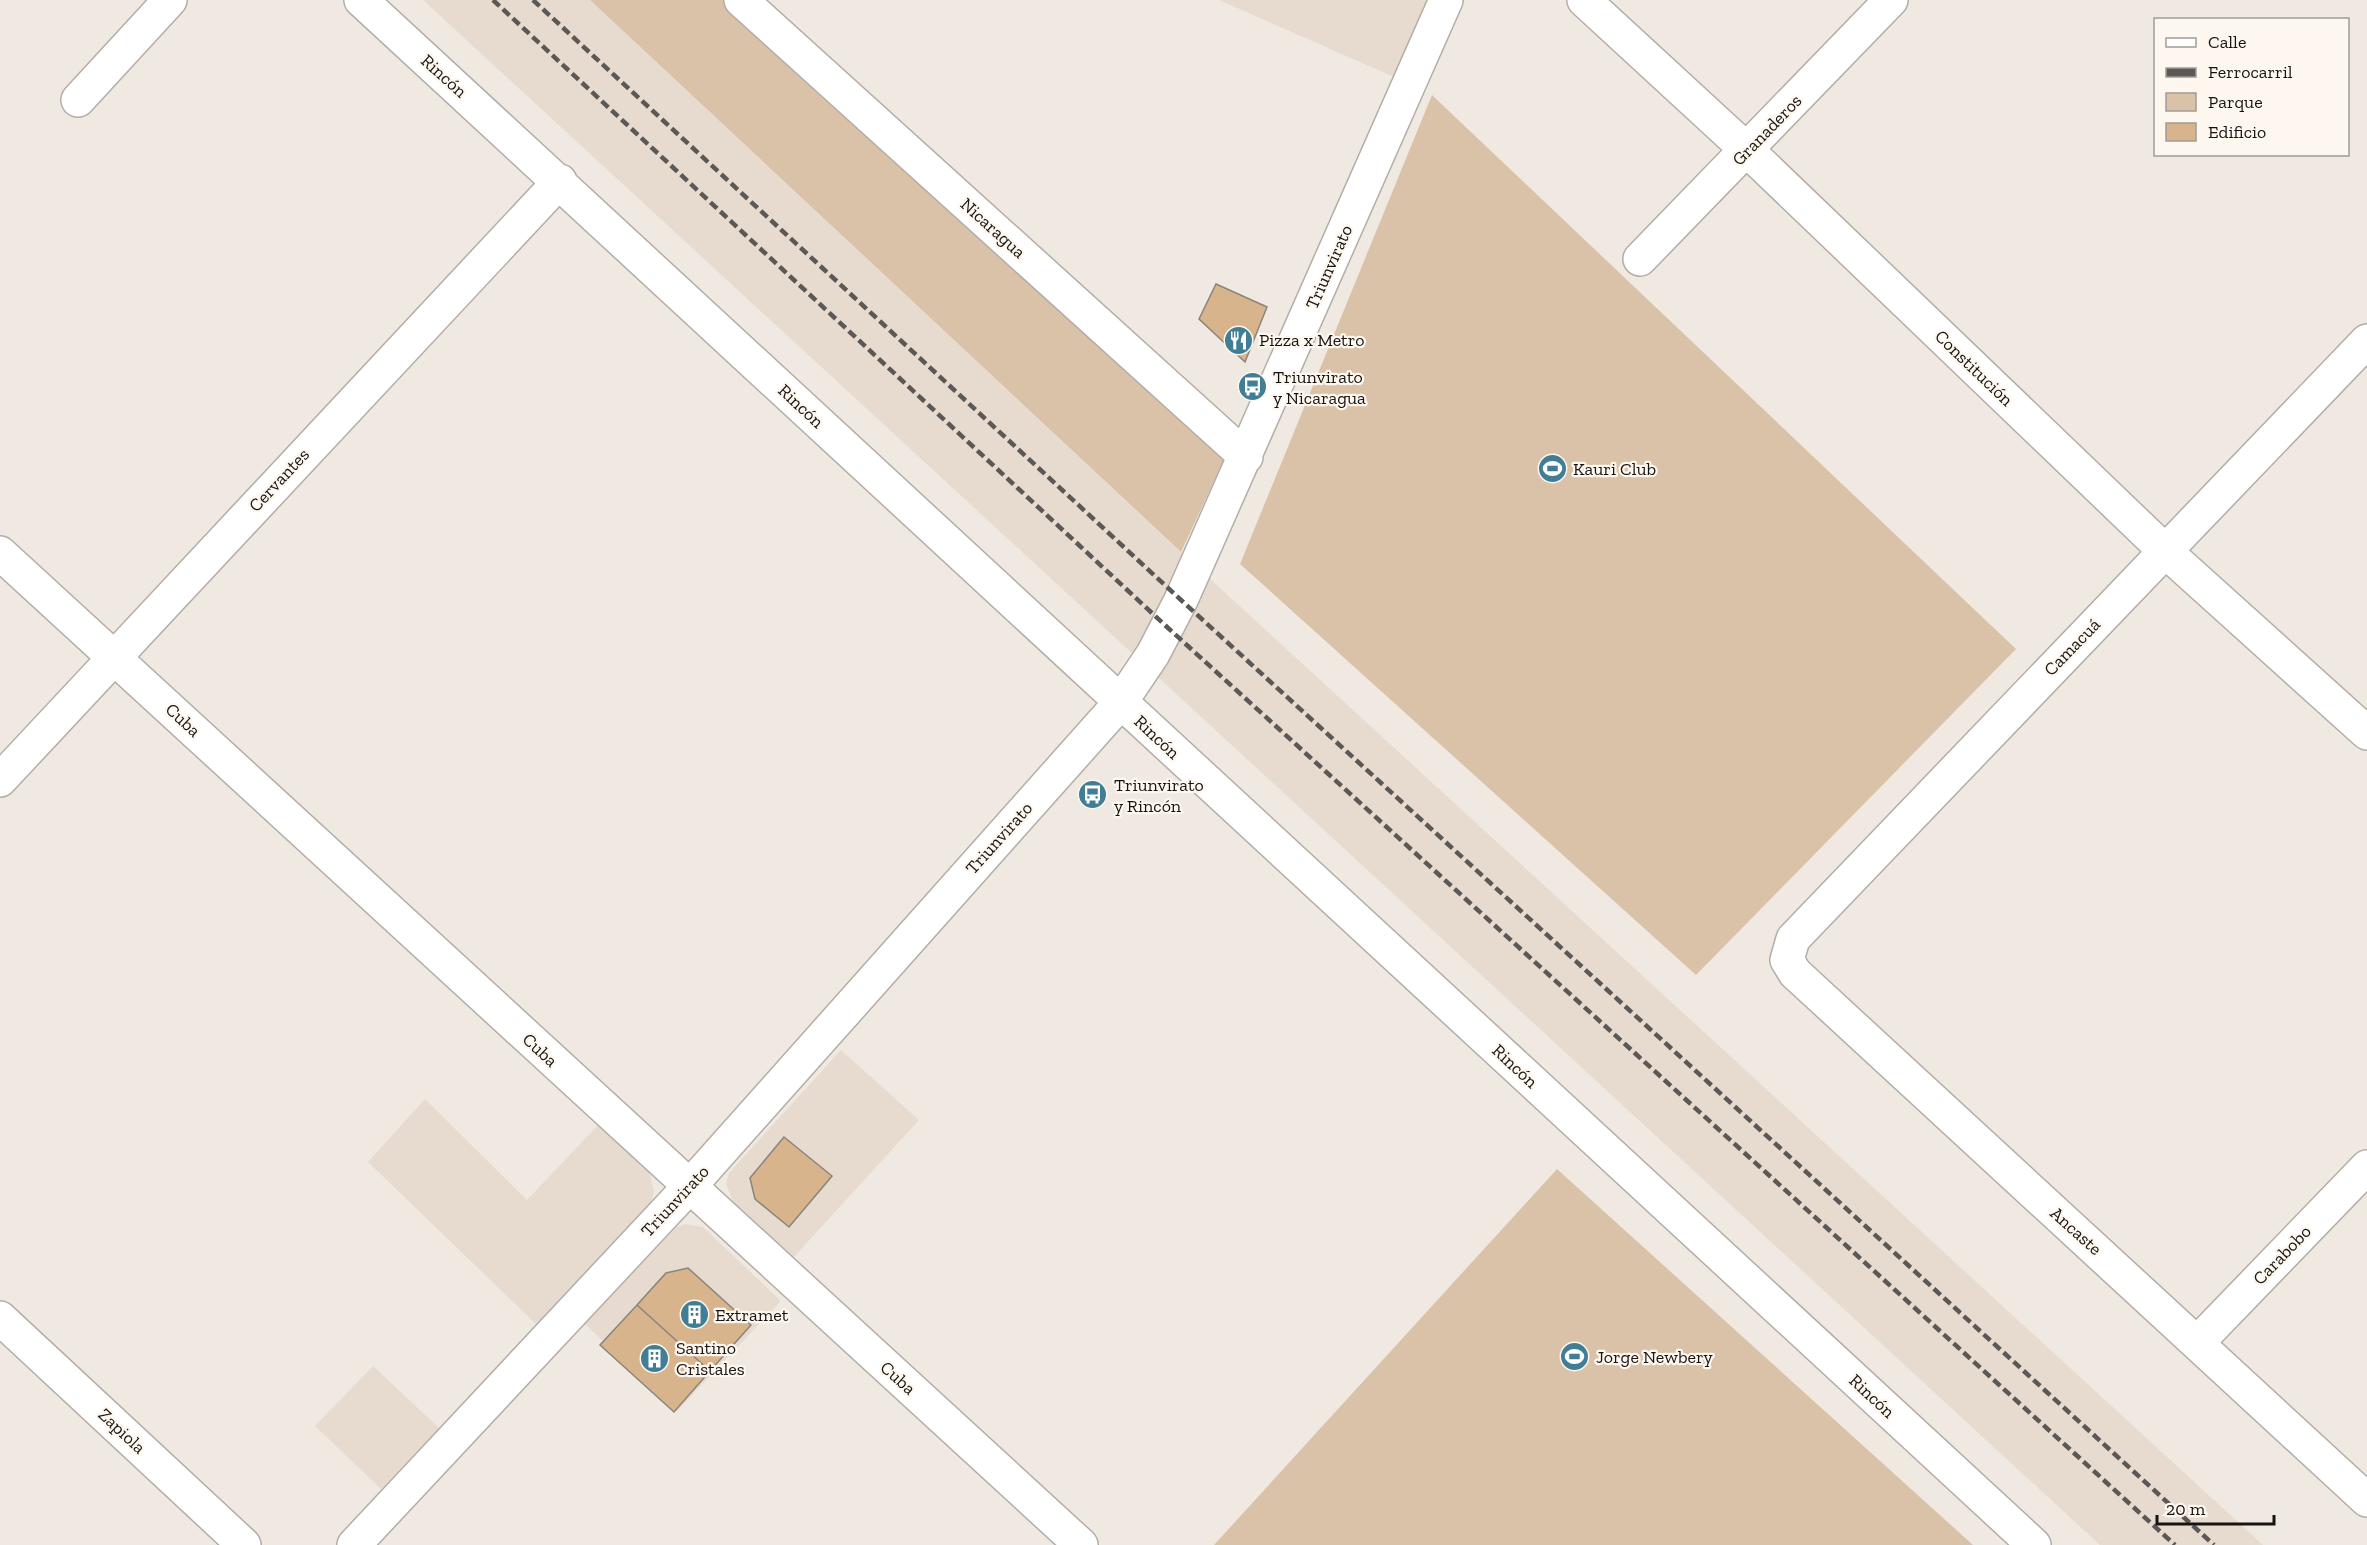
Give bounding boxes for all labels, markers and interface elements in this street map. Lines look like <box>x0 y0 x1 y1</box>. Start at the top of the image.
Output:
legend <box>2154 18 2349 156</box>
text: Calle <box>2208 31 2246 53</box>
street label: Rincón <box>416 50 472 103</box>
text: Ferrocarril <box>2208 61 2293 83</box>
street label: Granaderos <box>1728 90 1806 170</box>
text: Parque <box>2208 91 2263 113</box>
text: Edificio <box>2208 121 2266 143</box>
street label: Nicaragua <box>956 193 1030 263</box>
street label: Triunvirato <box>1301 221 1357 313</box>
restaurant icon: Pizza x Metro <box>1222 324 1254 356</box>
street label: Constitución <box>1930 325 2018 411</box>
place label: Pizza x Metro <box>1259 329 1365 351</box>
place label: Triunvirato y Nicaragua <box>1273 366 1366 409</box>
bus stop icon: Triunvirato y Nicaragua <box>1236 371 1268 403</box>
street label: Rincón <box>774 379 829 433</box>
street label: Cervantes <box>244 444 314 516</box>
sports icon: Kauri Club <box>1536 453 1568 485</box>
place label: Kauri Club <box>1573 458 1656 480</box>
street label: Camacuá <box>2039 613 2105 680</box>
street label: Cuba <box>161 698 205 742</box>
street label: Rincón <box>1130 710 1185 764</box>
place label: Triunvirato y Rincón <box>1114 774 1204 817</box>
bus stop icon: Triunvirato y Rincón <box>1077 779 1109 811</box>
street label: Triunvirato <box>961 797 1037 879</box>
street label: Cuba <box>518 1028 562 1072</box>
street label: Rincón <box>1488 1039 1543 1093</box>
street label: Triunvirato <box>636 1161 714 1241</box>
street label: Ancaste <box>2046 1202 2106 1260</box>
street label: Carabobo <box>2248 1221 2316 1289</box>
building icon: Extramet <box>678 1299 710 1331</box>
place label: Extramet <box>715 1304 789 1326</box>
place label: Santino Cristales <box>676 1337 745 1380</box>
sports icon: Jorge Newbery <box>1559 1341 1591 1373</box>
building icon: Santino Cristales <box>639 1342 671 1374</box>
place label: Jorge Newbery <box>1596 1346 1714 1368</box>
street label: Cuba <box>876 1356 920 1400</box>
street label: Rincón <box>1845 1369 1900 1423</box>
street label: Zapiola <box>94 1404 150 1459</box>
scale bar <box>2157 1488 2274 1526</box>
text: 20 m <box>2166 1498 2206 1520</box>

